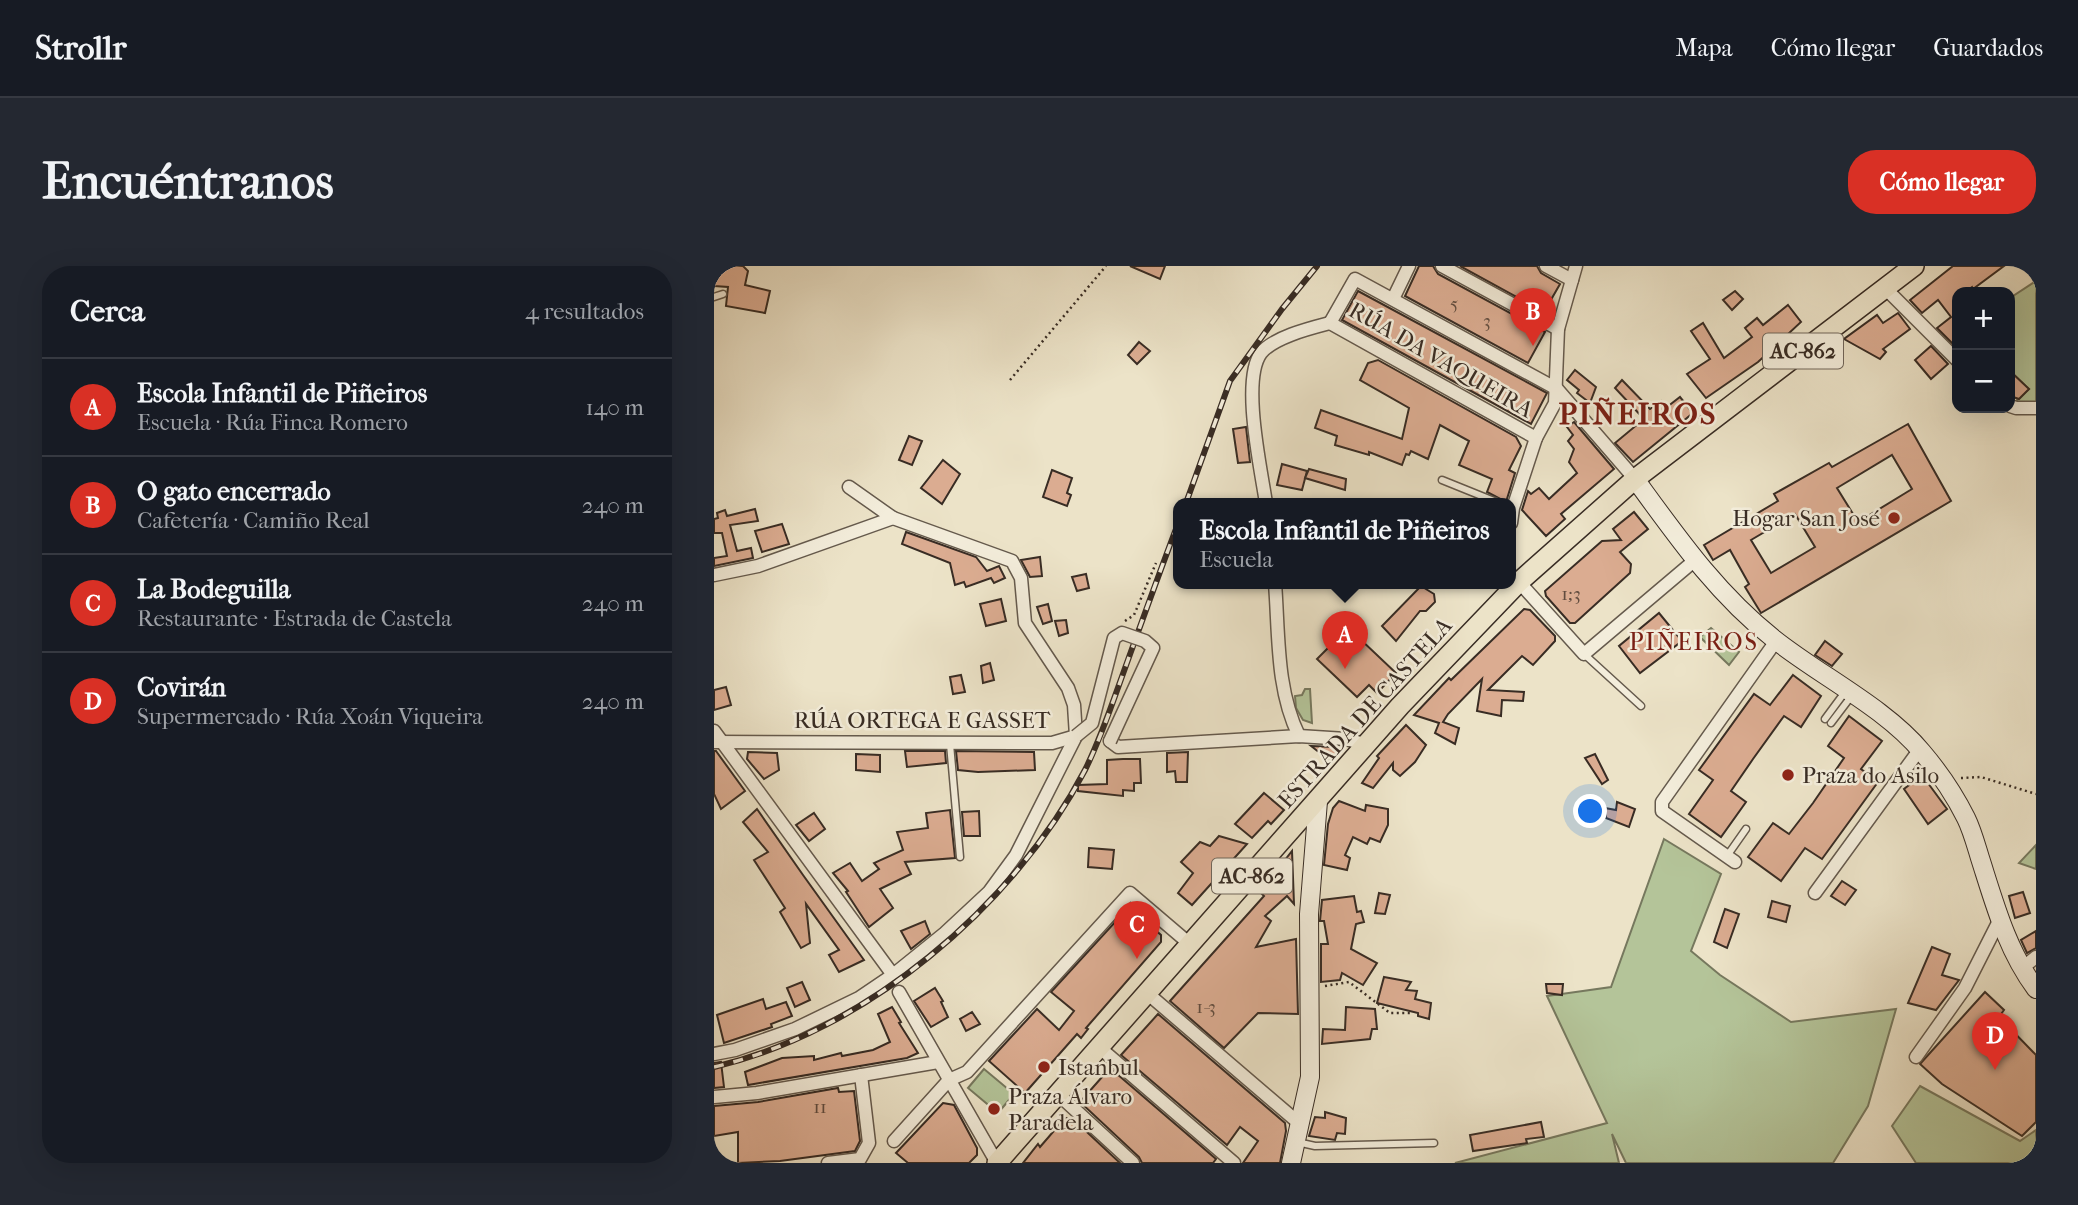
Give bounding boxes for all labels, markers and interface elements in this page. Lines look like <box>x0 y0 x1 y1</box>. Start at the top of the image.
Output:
text: Strollr <box>35 29 126 68</box>
text: Mapa <box>1675 34 1733 62</box>
text: Cómo llegar <box>1771 34 1895 62</box>
text: Guardados <box>1933 34 2043 62</box>
button: Cómo llegar <box>1848 150 2036 214</box>
text: Encuéntranos <box>42 153 334 211</box>
map controls <box>1952 287 2015 413</box>
button: + <box>1952 287 2015 350</box>
pin: B <box>1510 288 1556 346</box>
house number: 5 <box>1450 293 1458 315</box>
text: Cerca <box>70 294 145 329</box>
street label: RÚA DA VAQUEIRA <box>1344 296 1539 424</box>
text: 4 resultados <box>525 298 644 325</box>
house number: 3 <box>1483 310 1491 332</box>
road number: AC-862 <box>1763 334 1843 368</box>
button: − <box>1952 350 2015 413</box>
text: Escola Infantil de Piñeiros <box>137 378 427 409</box>
text: A <box>86 394 100 421</box>
text: 140 m <box>585 394 644 421</box>
district label: PIÑEIROS <box>1559 397 1717 432</box>
text: Escuela · Rúa Finca Romero <box>137 409 408 436</box>
text: O gato encerrado <box>137 476 331 507</box>
text: B <box>86 492 100 519</box>
text: 240 m <box>582 492 644 519</box>
popup <box>1173 498 1516 589</box>
place label: Hogar San José <box>1732 505 1880 532</box>
text: Cafetería · Camiño Real <box>137 507 370 534</box>
marker: Hogar San José <box>1886 510 1902 526</box>
text: Escola Infantil de Piñeiros <box>1199 515 1490 546</box>
text: Escuela <box>1199 546 1273 573</box>
text: La Bodeguilla <box>137 574 291 605</box>
house number: 1;3 <box>1561 583 1581 605</box>
text: C <box>85 590 101 617</box>
text: 240 m <box>582 590 644 617</box>
text: Restaurante · Estrada de Castela <box>137 605 452 632</box>
pin: A <box>1322 611 1368 669</box>
street label: ESTRADA DE CASTELA <box>1272 612 1458 814</box>
district label: PIÑEIROS <box>1629 628 1759 656</box>
text: Covirán <box>137 672 226 703</box>
text: D <box>84 688 102 715</box>
text: 240 m <box>582 688 644 715</box>
text: Supermercado · Rúa Xoán Viqueira <box>137 703 483 730</box>
street label: RÚA ORTEGA E GASSET <box>794 707 1051 734</box>
place label: Praza do Asilo <box>1802 762 1939 789</box>
marker: Praza do Asilo <box>1780 767 1796 783</box>
your location <box>1573 794 1607 828</box>
road number: AC-862 <box>1212 858 1292 894</box>
pin: C <box>1114 901 1160 959</box>
house number: 1-3 <box>1196 996 1216 1018</box>
pin: D <box>1972 1012 2018 1070</box>
place label: Istanbul <box>1058 1054 1139 1081</box>
marker: Istanbul <box>1036 1059 1052 1075</box>
place label: Praza Álvaro Paradela <box>1008 1083 1132 1136</box>
house number: 11 <box>813 1096 827 1118</box>
marker: Praza Álvaro Paradela <box>986 1101 1002 1117</box>

